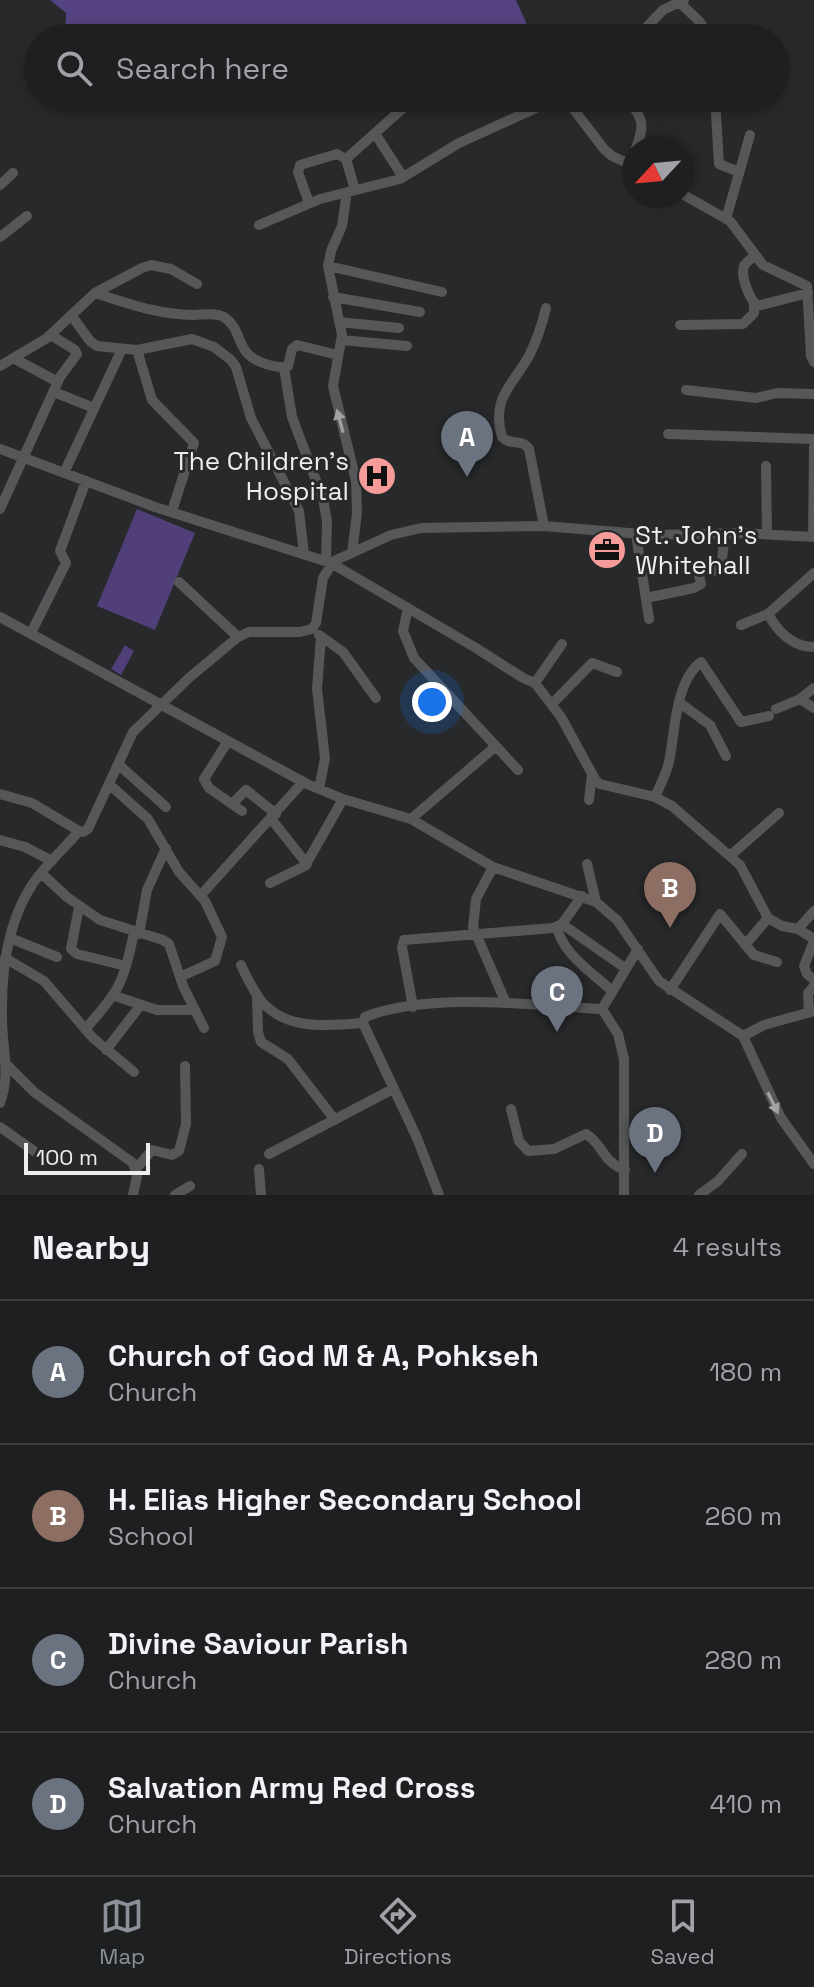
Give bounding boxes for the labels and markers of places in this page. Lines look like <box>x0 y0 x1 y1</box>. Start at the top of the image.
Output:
pin: A <box>441 411 493 477</box>
place label: The Children's Hospital <box>174 444 349 508</box>
hospital icon: The Children's Hospital <box>356 455 398 497</box>
place label: St. John's Whitehall <box>635 518 757 582</box>
office icon: St. John's Whitehall <box>586 529 628 571</box>
pin: B <box>644 862 696 928</box>
pin: C <box>531 966 583 1032</box>
pin: D <box>629 1107 681 1173</box>

